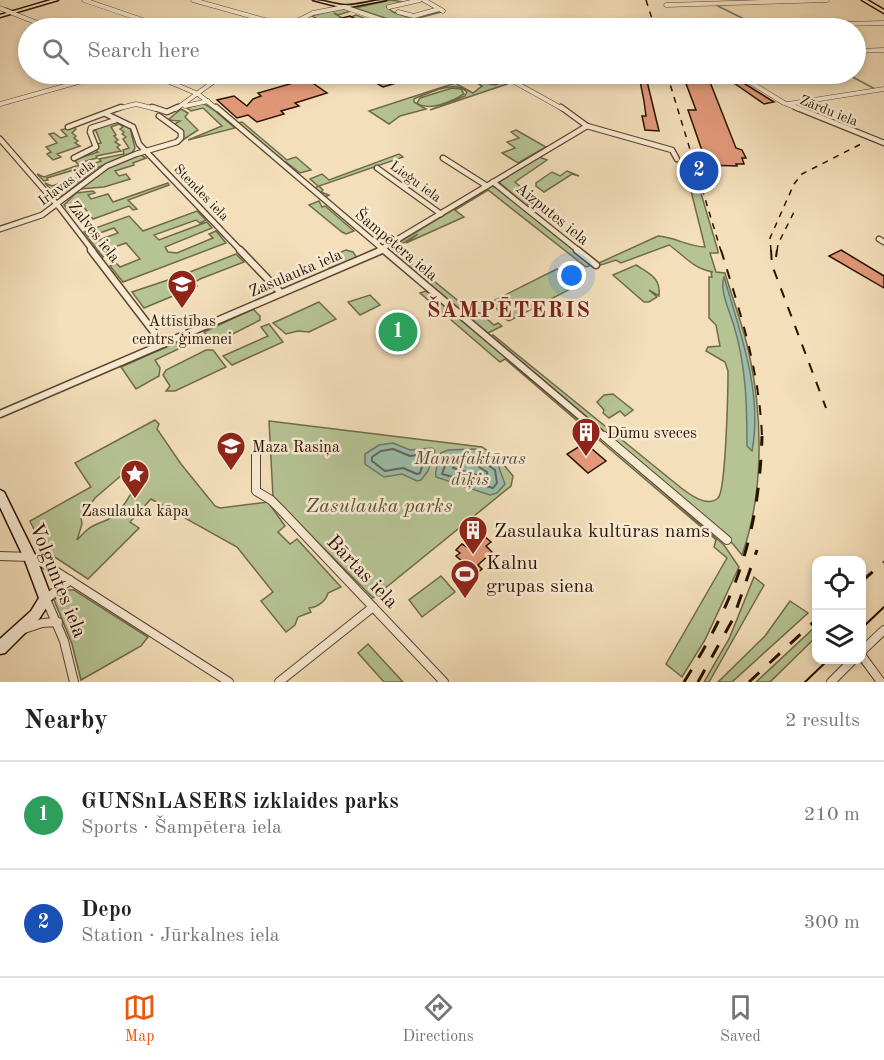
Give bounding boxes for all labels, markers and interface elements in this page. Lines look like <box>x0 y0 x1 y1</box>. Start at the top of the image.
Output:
search box <box>18 18 866 84</box>
icon: search <box>39 35 72 68</box>
text: Search here <box>87 40 200 62</box>
street label: Zārdu iela <box>798 93 860 129</box>
pin: 2 <box>680 148 718 194</box>
street label: Irlavas iela <box>36 157 97 208</box>
street label: Lieģu iela <box>387 158 444 205</box>
street label: Stendes iela <box>171 162 231 224</box>
street label: Aizputes iela <box>512 180 591 249</box>
street label: Zalves iela <box>65 199 122 266</box>
street label: Šampētera iela <box>352 203 443 284</box>
street label: Zasulauka iela <box>247 247 345 301</box>
your location <box>557 261 586 290</box>
school or university icon: Attīstības centrs ģimenei <box>166 268 198 310</box>
district label: ŠAMPĒTERIS <box>427 295 591 322</box>
pin: 1 <box>378 310 418 354</box>
place label: Attīstības centrs ģimenei <box>132 314 232 348</box>
building icon: Dūmu sveces <box>570 416 602 458</box>
place label: Dūmu sveces <box>607 426 697 442</box>
school or university icon: Maza Rasiņa <box>215 430 247 472</box>
place label: Maza Rasiņa <box>252 440 340 457</box>
water label: Manufaktūras dīķis <box>413 450 526 490</box>
place icon: Zasulauka kāpa <box>119 458 151 500</box>
park label: Zasulauka parks <box>306 497 452 517</box>
place label: Zasulauka kāpa <box>81 504 189 520</box>
building icon: Zasulauka kultūras nams <box>457 514 489 556</box>
street label: Volguntes iela <box>25 521 89 641</box>
place label: Zasulauka kultūras nams <box>494 522 710 542</box>
street label: Bārtas iela <box>322 532 401 613</box>
place label: Kalnu grupas siena <box>486 554 594 597</box>
map controls <box>812 556 866 664</box>
button: locate <box>812 556 866 610</box>
sports icon: Kalnu grupas siena <box>449 558 481 600</box>
button: layers <box>812 610 866 664</box>
text: Nearby <box>24 708 108 734</box>
text: 2 results <box>785 711 860 731</box>
text: GUNSnLASERS izklaides parks <box>81 791 399 813</box>
text: 1 <box>38 805 49 825</box>
text: 210 m <box>804 805 860 825</box>
text: Sports · Šampētera iela <box>81 818 282 838</box>
text: Depo <box>81 899 132 921</box>
text: 2 <box>38 913 49 933</box>
text: 300 m <box>804 913 860 933</box>
text: Station · Jūrkalnes iela <box>81 926 280 946</box>
tab: Map <box>123 991 156 1047</box>
tab: Directions <box>403 991 474 1047</box>
tab: Saved <box>720 991 761 1047</box>

